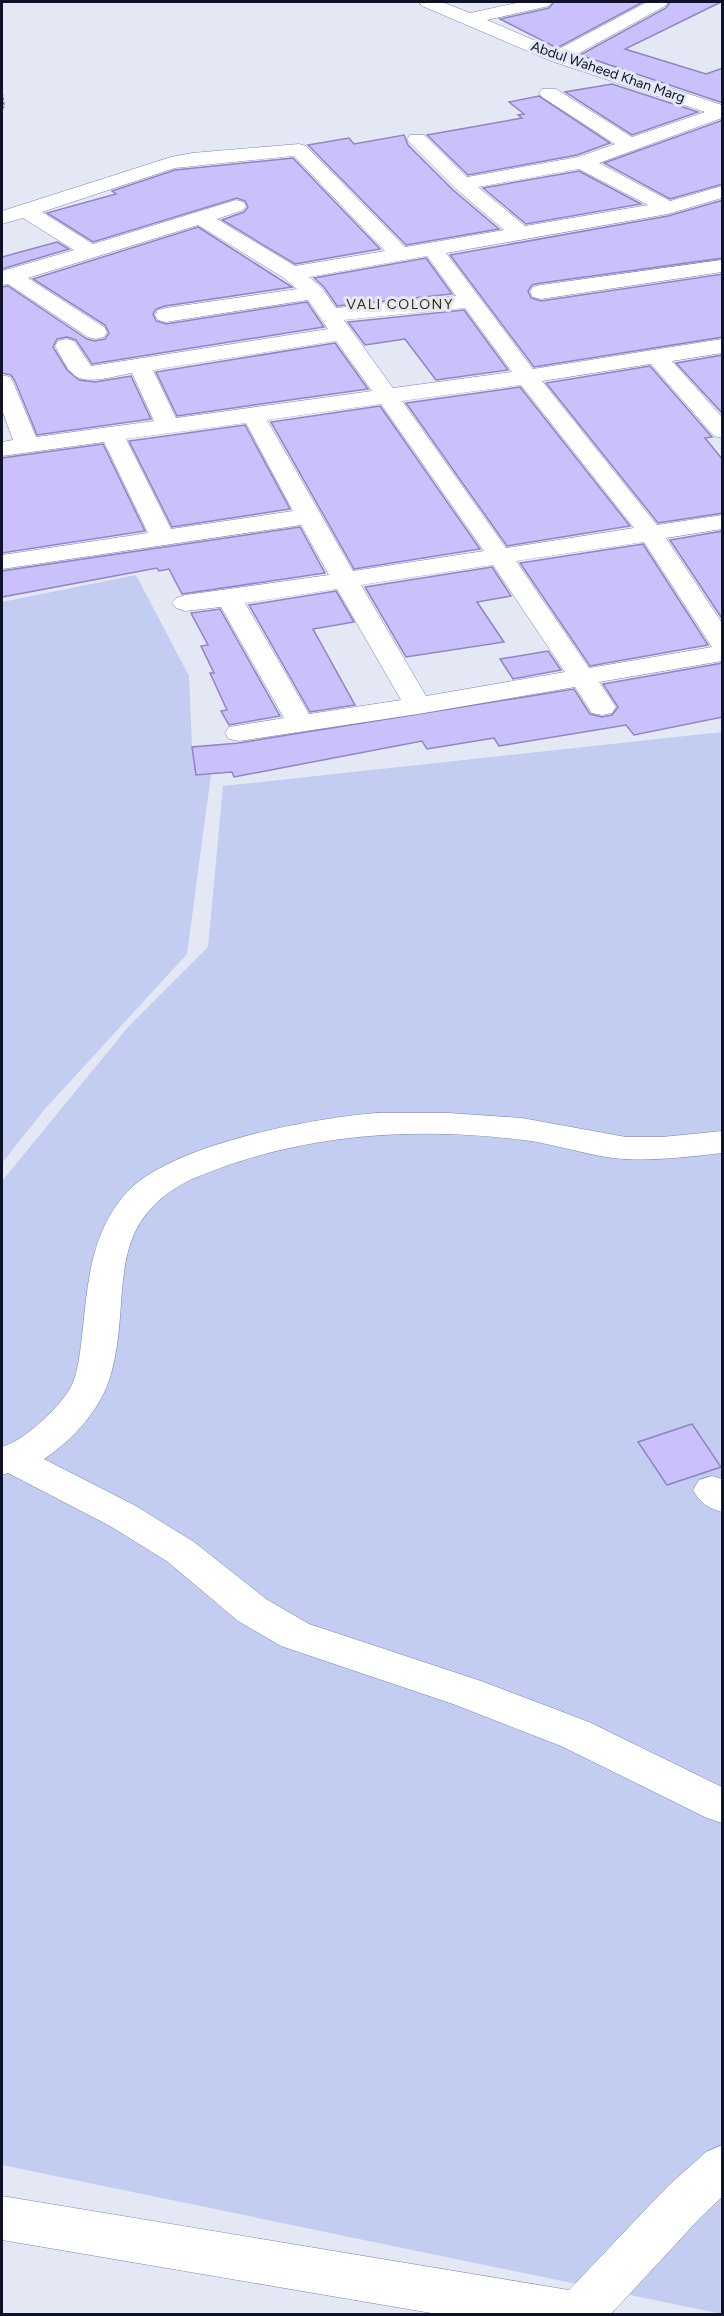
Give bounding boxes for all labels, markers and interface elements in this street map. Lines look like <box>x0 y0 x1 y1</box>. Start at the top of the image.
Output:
street label: Abdul Waheed Khan Marg <box>529 38 687 106</box>
district label: VALI COLONY <box>346 296 454 313</box>

